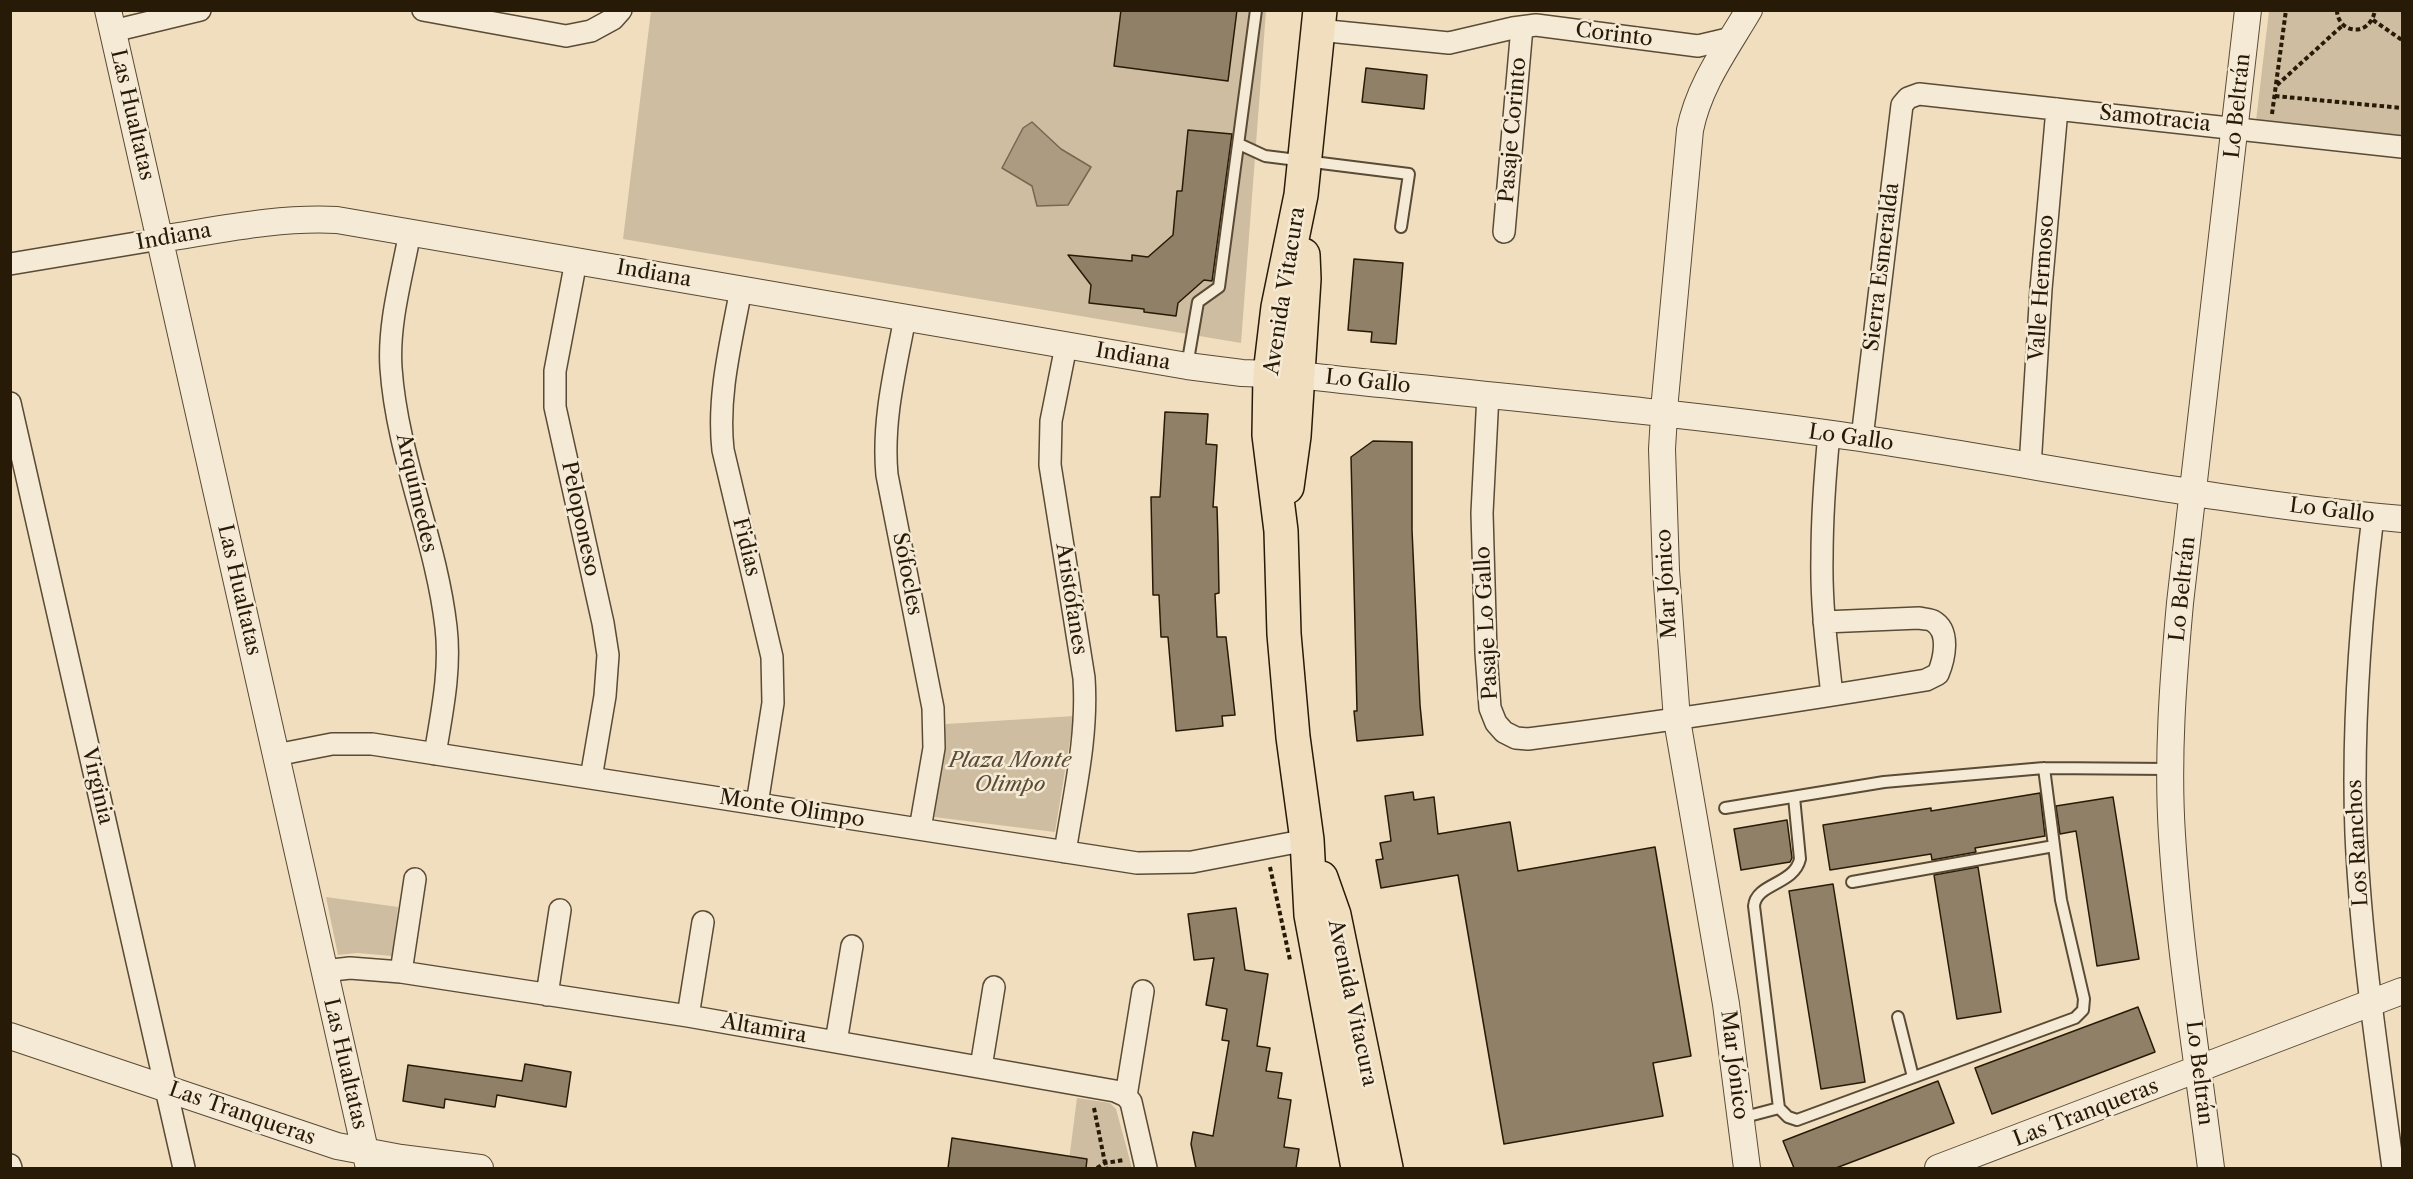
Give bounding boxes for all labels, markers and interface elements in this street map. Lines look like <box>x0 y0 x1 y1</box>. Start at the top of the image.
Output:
street label: Corinto <box>1574 18 1654 52</box>
street label: Las Hualtatas <box>105 47 159 183</box>
street label: Lo Beltrán <box>2220 52 2256 160</box>
street label: Pasaje Corinto <box>1494 56 1532 204</box>
street label: Samotracia <box>2098 101 2212 137</box>
street label: Sierra Esmeralda <box>1859 181 1905 353</box>
street label: Avenida Vitacura <box>1259 205 1311 377</box>
street label: Valle Hermoso <box>2024 214 2060 362</box>
street label: Indiana <box>135 218 213 256</box>
street label: Indiana <box>615 255 693 293</box>
street label: Indiana <box>1094 338 1172 376</box>
street label: Lo Gallo <box>1324 365 1412 399</box>
street label: Lo Gallo <box>1807 420 1895 456</box>
street label: Arquímedes <box>390 431 442 555</box>
street label: Peloponeso <box>556 459 604 579</box>
street label: Lo Gallo <box>2288 493 2376 529</box>
street label: Fidias <box>727 515 765 579</box>
street label: Las Hualtatas <box>212 522 266 658</box>
street label: Mar Jónico <box>1652 528 1682 640</box>
street label: Sófocles <box>887 531 927 617</box>
street label: Lo Beltrán <box>2165 535 2201 643</box>
street label: Aristófanes <box>1050 541 1092 657</box>
street label: Pasaje Lo Gallo <box>1470 546 1504 700</box>
street label: Virginia <box>76 745 118 827</box>
park label: Plaza Monte Olimpo <box>949 748 1071 798</box>
street label: Los Ranchos <box>2342 779 2374 907</box>
street label: Monte Olimpo <box>718 785 866 833</box>
street label: Avenida Vitacura <box>1322 917 1382 1089</box>
street label: Las Hualtatas <box>318 996 372 1132</box>
street label: Altamira <box>719 1009 809 1049</box>
street label: Mar Jónico <box>1715 1009 1753 1121</box>
street label: Lo Beltrán <box>2180 1019 2218 1127</box>
street label: Las Tranqueras <box>2010 1074 2162 1152</box>
street label: Las Tranqueras <box>165 1077 319 1151</box>

